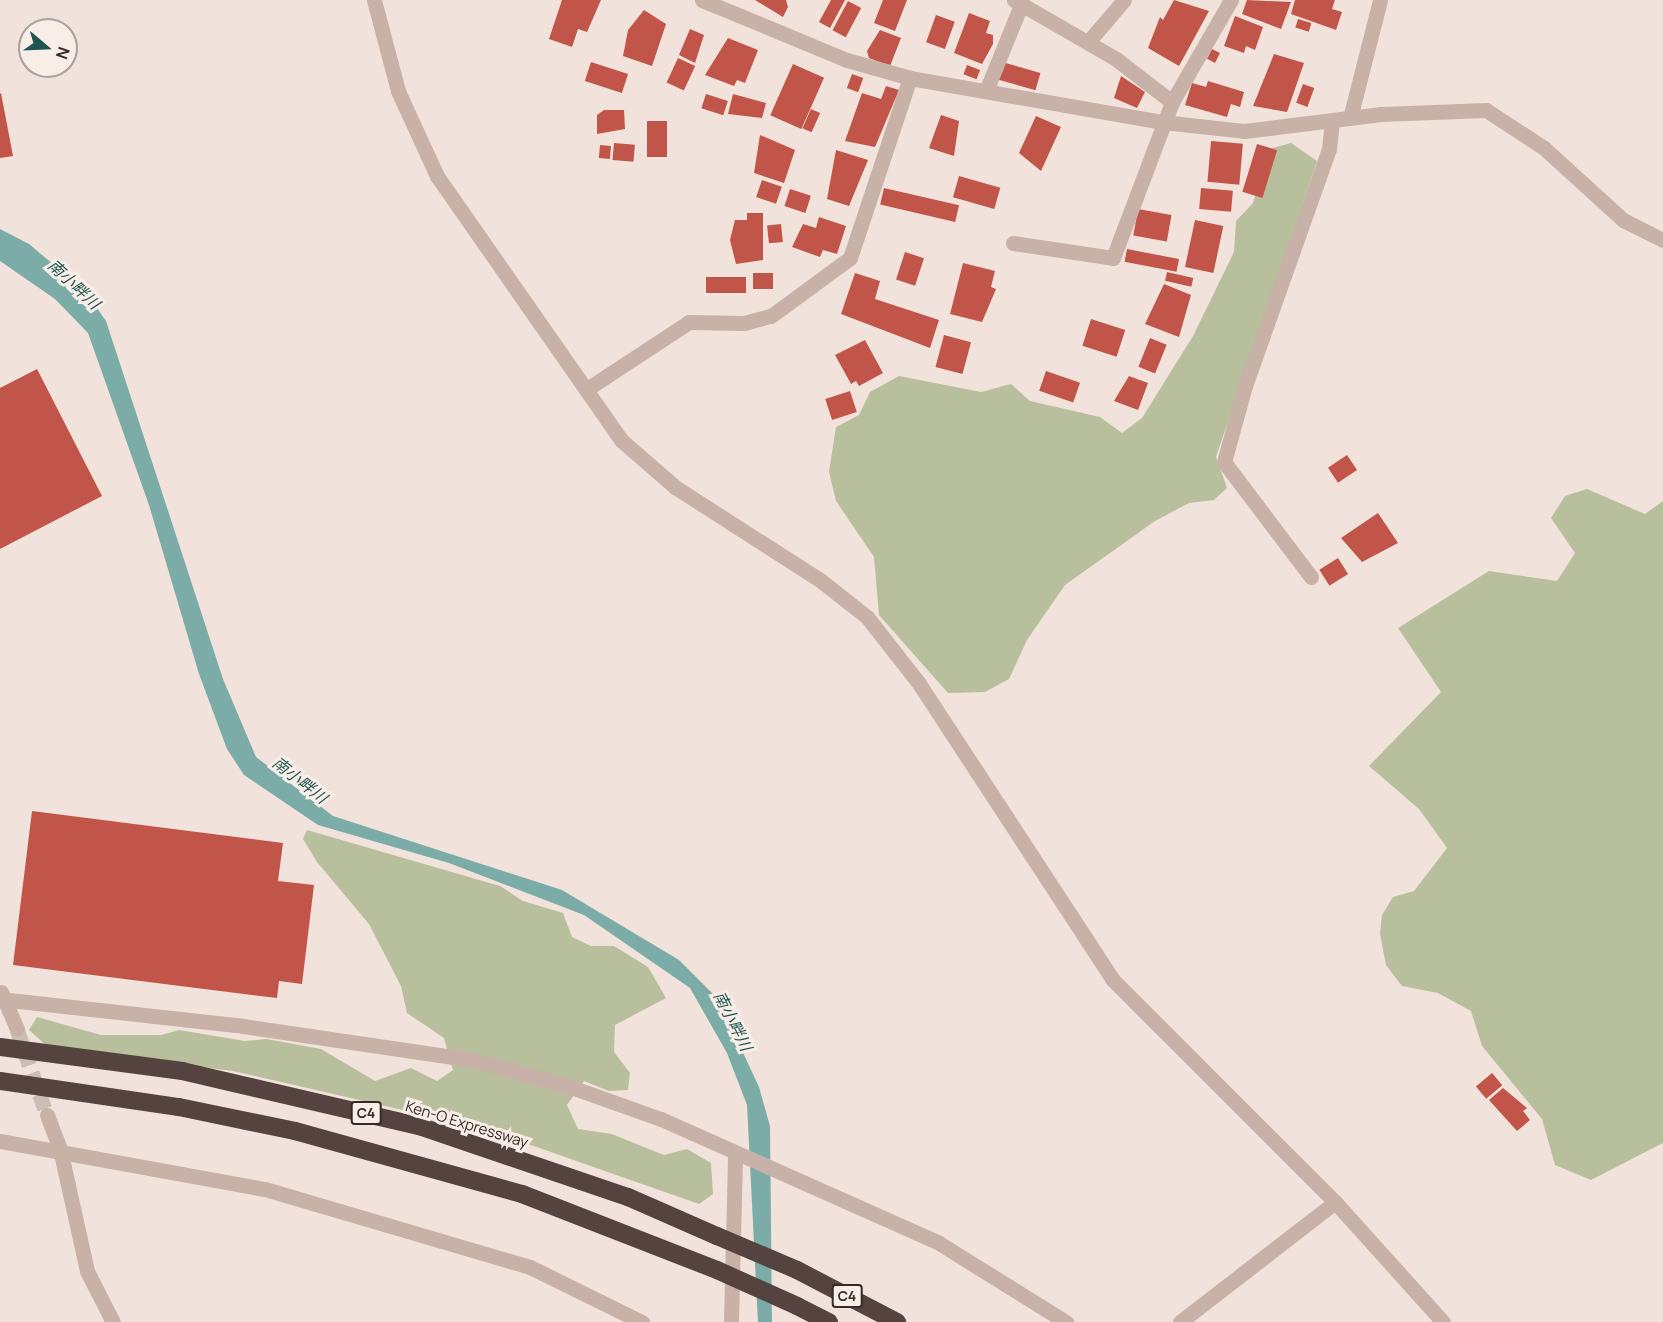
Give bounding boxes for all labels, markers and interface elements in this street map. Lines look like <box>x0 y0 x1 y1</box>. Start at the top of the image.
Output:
north arrow <box>18 18 78 78</box>
text: N <box>51 44 75 62</box>
water label: 南小畔川 <box>44 255 104 313</box>
water label: 南小畔川 <box>269 753 331 807</box>
water label: 南小畔川 <box>710 988 756 1054</box>
street label: Ken-O Expressway <box>403 1097 531 1151</box>
road number: C4 <box>350 1102 382 1124</box>
road number: C4 <box>830 1285 864 1307</box>

